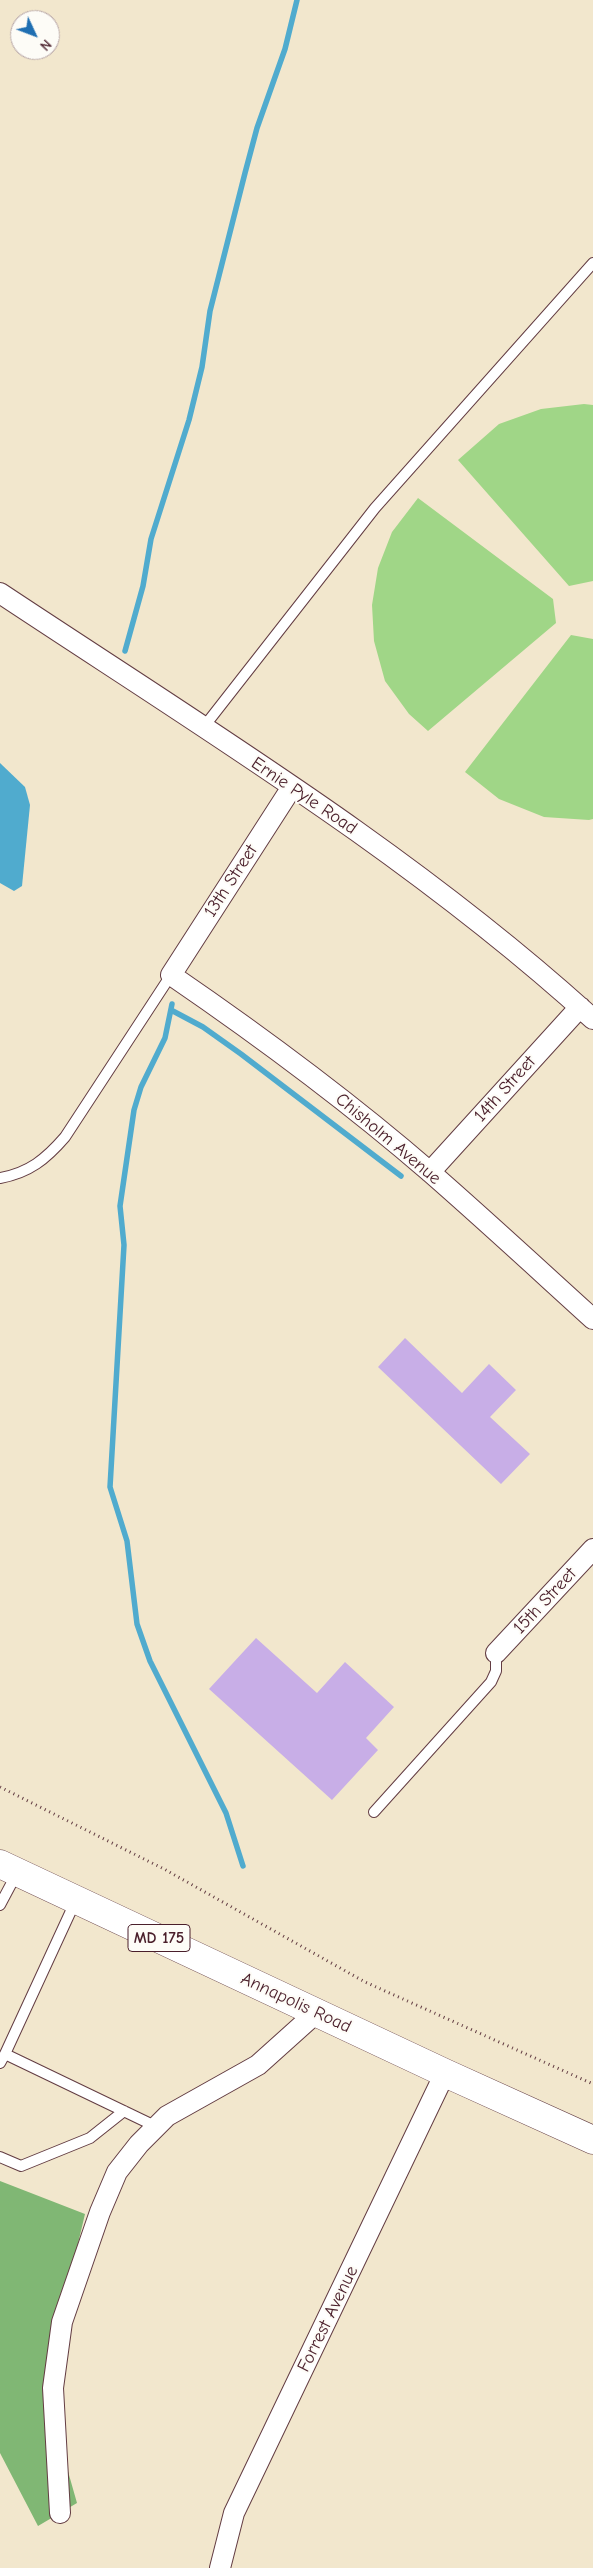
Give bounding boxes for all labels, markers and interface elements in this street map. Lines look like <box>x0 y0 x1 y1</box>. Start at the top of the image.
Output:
north arrow <box>10 10 60 60</box>
text: N <box>36 36 55 54</box>
street label: Ernie Pyle Road <box>247 753 361 839</box>
street label: 13th Street <box>200 841 262 921</box>
street label: 14th Street <box>470 1051 540 1127</box>
street label: Chisholm Avenue <box>331 1089 445 1189</box>
street label: 15th Street <box>509 1563 581 1639</box>
road number: MD 175 <box>128 1925 190 1952</box>
street label: Annapolis Road <box>237 1968 355 2038</box>
street label: Forrest Avenue <box>293 2262 363 2376</box>

